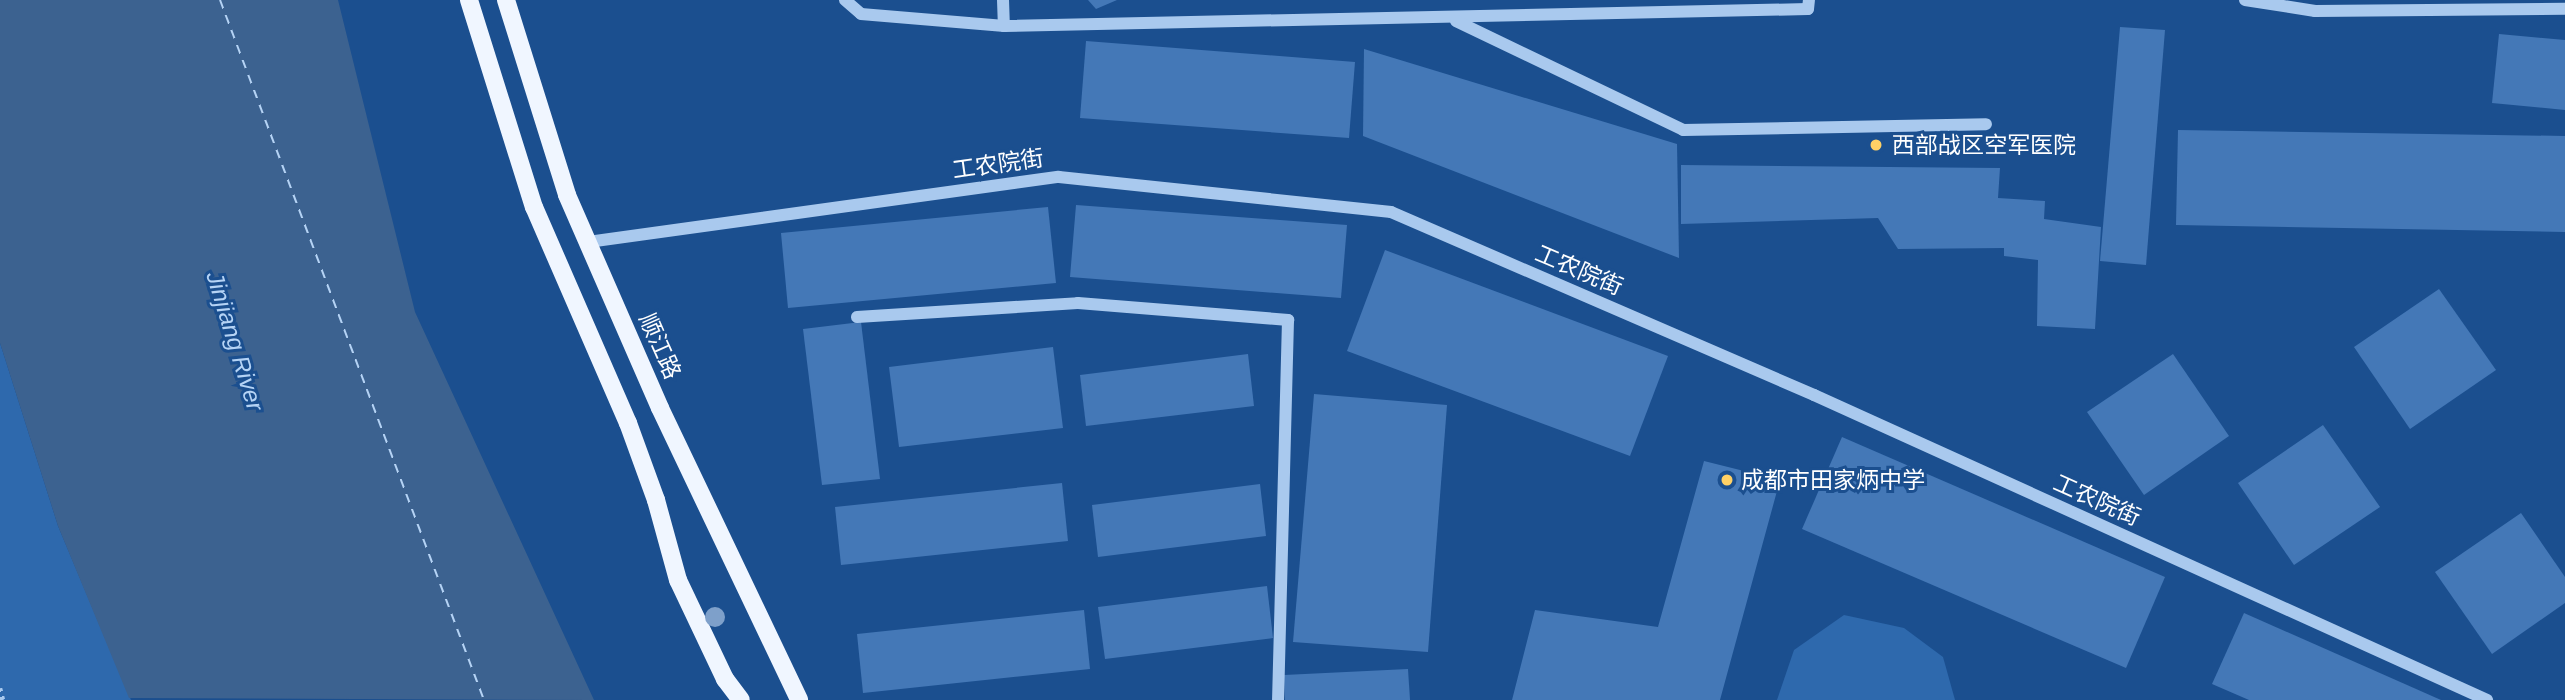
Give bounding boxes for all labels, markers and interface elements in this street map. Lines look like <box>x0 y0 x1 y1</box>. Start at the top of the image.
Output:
place label: 西部战区空军医院 <box>1892 131 2076 159</box>
marker: 西部战区空军医院 <box>1866 135 1886 155</box>
street label: 工农院街 <box>951 144 1045 184</box>
street label: 工农院街 <box>1531 239 1627 301</box>
water label: Jinjiang River <box>200 268 270 414</box>
street label: 顺江路 <box>633 309 687 383</box>
place label: 成都市田家炳中学 <box>1741 466 1925 494</box>
street label: 工农院街 <box>2049 469 2145 531</box>
marker: 成都市田家炳中学 <box>1719 472 1735 488</box>

